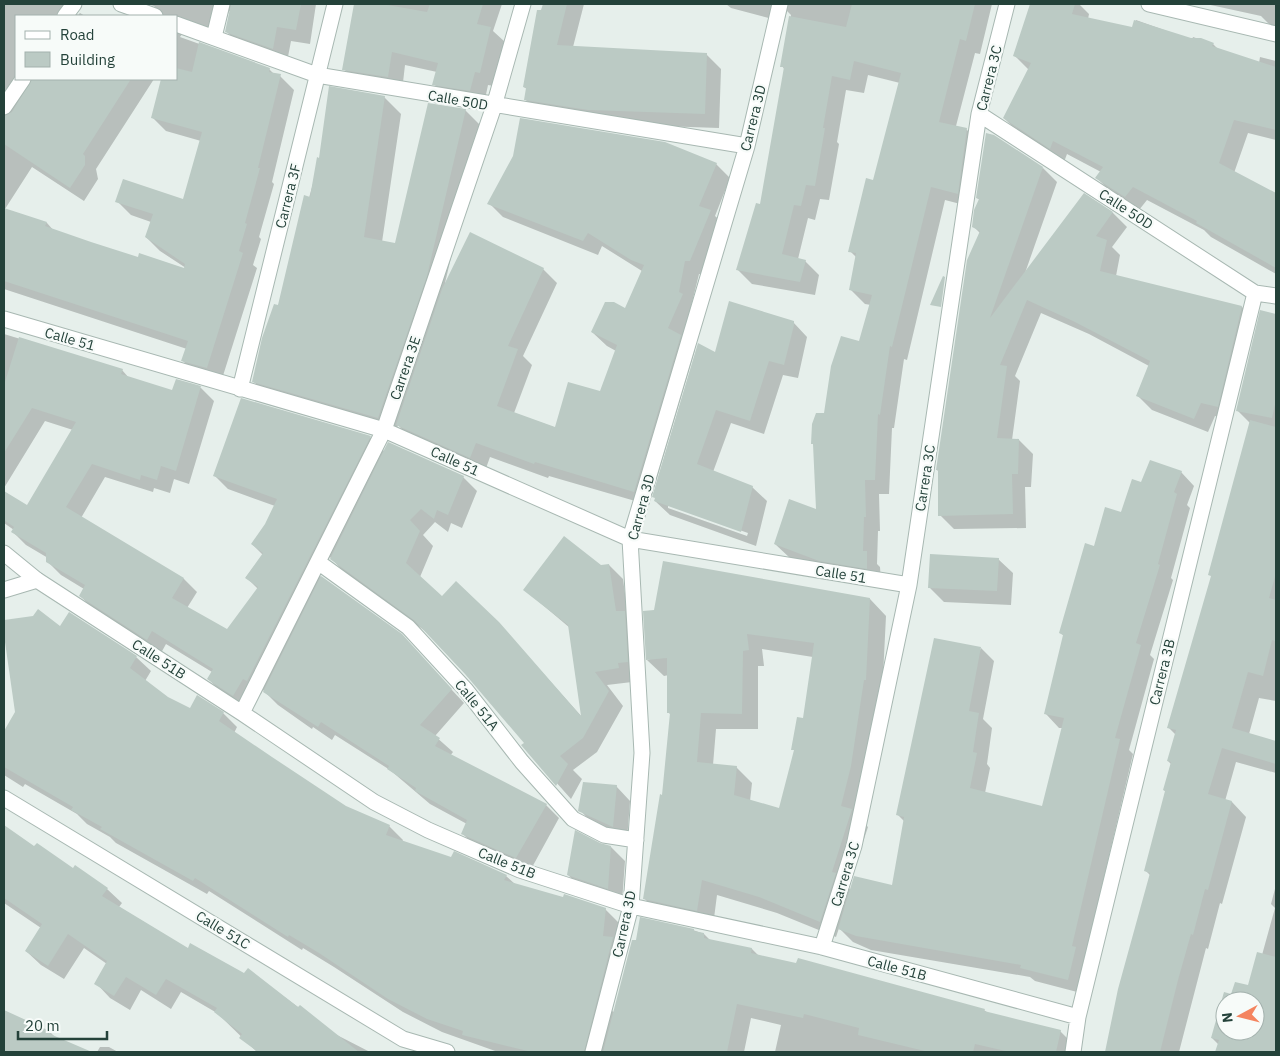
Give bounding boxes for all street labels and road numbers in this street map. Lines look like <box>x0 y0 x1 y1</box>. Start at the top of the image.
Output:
street label: Carrera 3C <box>972 43 1006 113</box>
street label: Carrera 3D <box>736 83 770 153</box>
street label: Calle 50D <box>426 86 490 114</box>
street label: Carrera 3F <box>271 162 305 230</box>
street label: Calle 50D <box>1096 185 1156 233</box>
street label: Calle 51 <box>43 323 97 355</box>
street label: Carrera 3E <box>386 334 424 402</box>
street label: Calle 51 <box>428 442 482 480</box>
street label: Carrera 3C <box>911 443 939 513</box>
street label: Carrera 3D <box>624 472 658 542</box>
street label: Calle 51 <box>814 561 868 587</box>
street label: Calle 51B <box>129 635 189 683</box>
street label: Carrera 3B <box>1145 637 1179 707</box>
street label: Calle 51A <box>451 676 503 734</box>
street label: Carrera 3C <box>827 839 863 909</box>
street label: Calle 51B <box>476 843 538 883</box>
street label: Carrera 3D <box>608 889 640 959</box>
street label: Calle 51C <box>193 907 254 953</box>
street label: Calle 51B <box>865 951 929 985</box>

